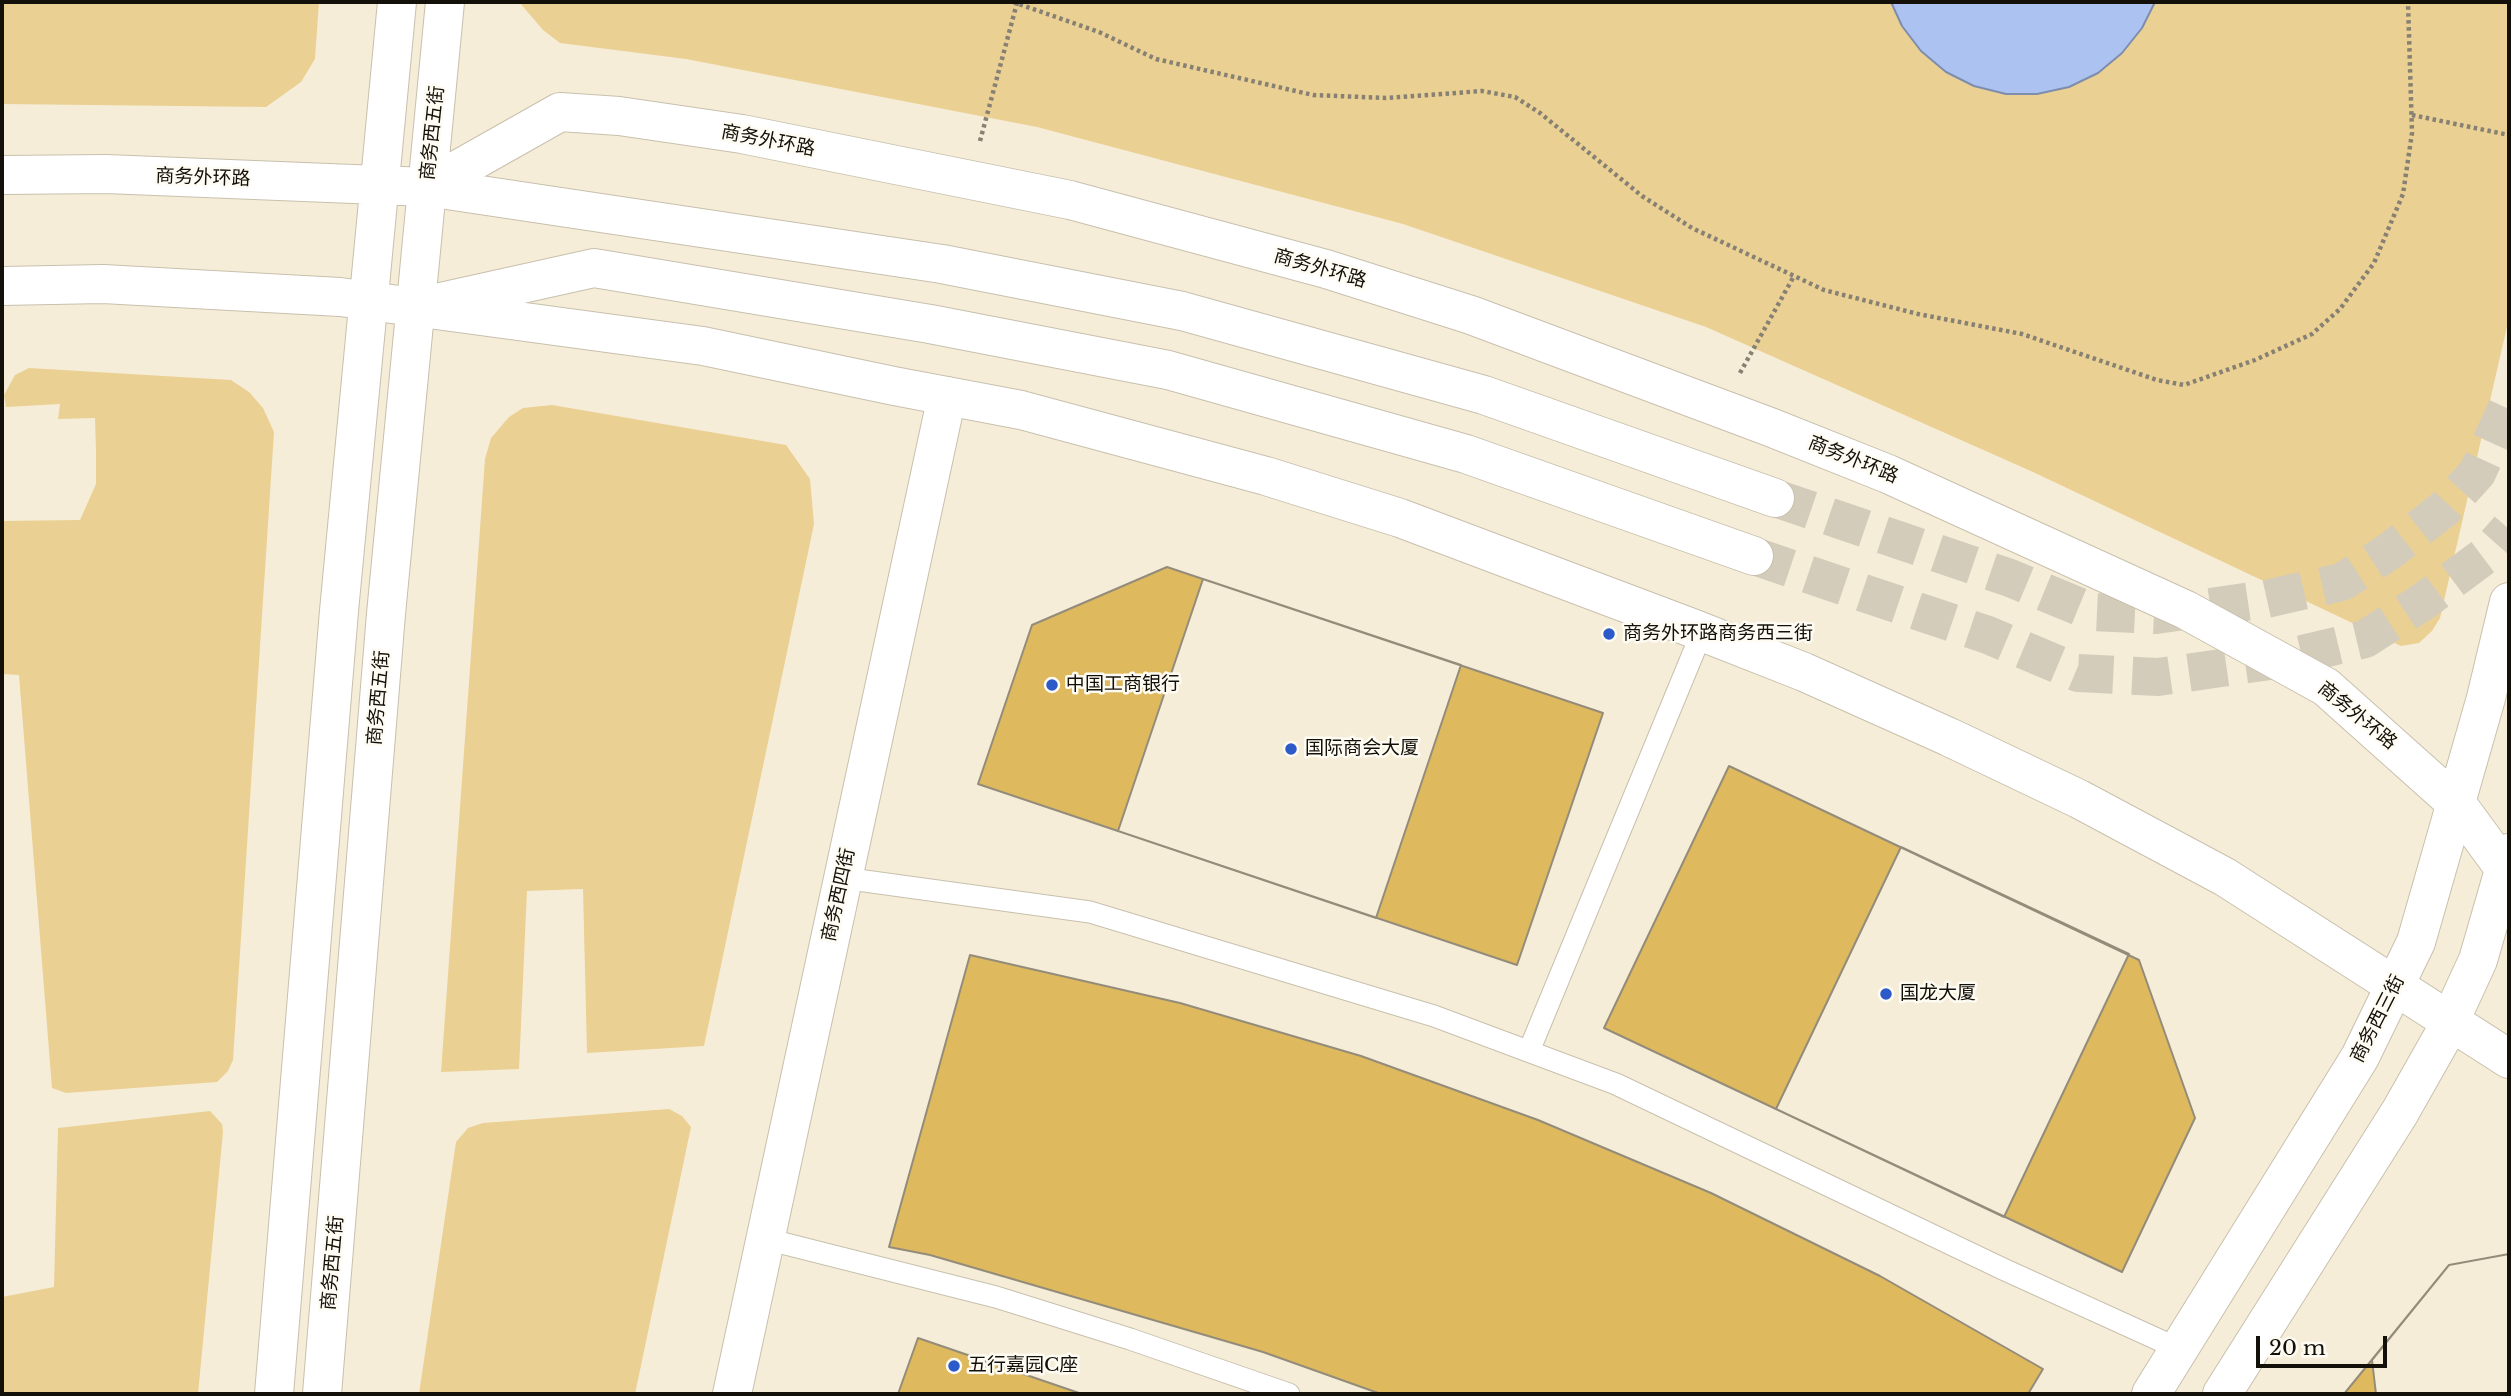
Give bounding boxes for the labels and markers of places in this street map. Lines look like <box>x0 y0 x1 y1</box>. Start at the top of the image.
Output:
place label: 商务外环路商务西三街 <box>1623 623 1813 645</box>
marker: 商务外环路商务西三街 <box>1601 626 1617 642</box>
place label: 中国工商银行 <box>1066 674 1180 696</box>
marker: 中国工商银行 <box>1044 677 1060 693</box>
place label: 国际商会大厦 <box>1305 738 1419 760</box>
marker: 国际商会大厦 <box>1283 741 1299 757</box>
place label: 国龙大厦 <box>1900 983 1976 1005</box>
marker: 国龙大厦 <box>1878 986 1894 1002</box>
place label: 五行嘉园C座 <box>968 1355 1078 1377</box>
marker: 五行嘉园C座 <box>946 1358 962 1374</box>

